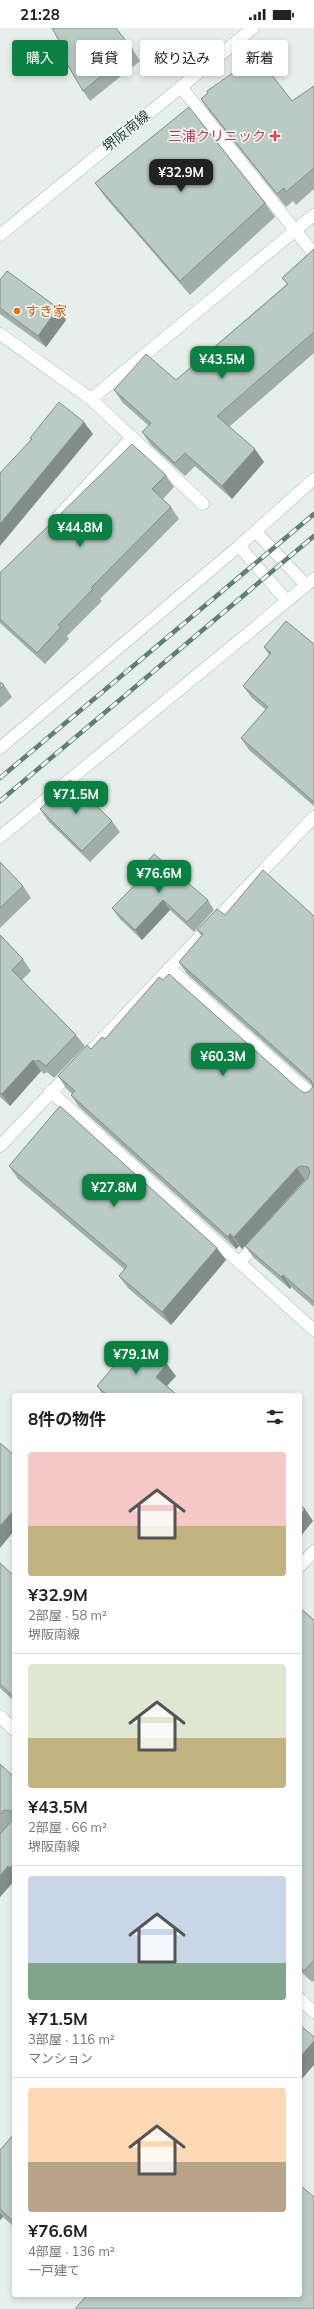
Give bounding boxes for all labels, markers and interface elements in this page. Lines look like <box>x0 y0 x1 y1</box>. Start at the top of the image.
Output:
text: 21:28 <box>20 5 60 24</box>
chip: 購入 <box>12 40 68 76</box>
chip: 賃貸 <box>76 40 132 76</box>
chip: 絞り込み <box>140 40 224 76</box>
chip: 新着 <box>232 40 288 76</box>
street label: 堺阪南線 <box>99 106 153 156</box>
place label: 三浦クリニック <box>168 127 266 145</box>
marker: 三浦クリニック <box>269 130 281 142</box>
pin: ¥32.9M <box>148 159 214 193</box>
text: ¥32.9M <box>158 164 204 180</box>
place label: すき家 <box>25 302 67 320</box>
marker: すき家 <box>12 306 22 316</box>
pin: ¥43.5M <box>189 346 255 380</box>
text: ¥43.5M <box>199 351 245 367</box>
pin: ¥44.8M <box>47 514 113 548</box>
text: ¥44.8M <box>57 519 103 535</box>
pin: ¥71.5M <box>43 781 109 815</box>
text: ¥71.5M <box>53 786 99 802</box>
pin: ¥76.6M <box>126 860 192 894</box>
text: ¥76.6M <box>136 865 182 881</box>
pin: ¥60.3M <box>190 1043 256 1077</box>
text: ¥60.3M <box>200 1048 246 1064</box>
pin: ¥27.8M <box>81 1174 147 1208</box>
text: ¥27.8M <box>91 1179 137 1195</box>
pin: ¥79.1M <box>103 1341 169 1375</box>
text: ¥79.1M <box>113 1346 159 1362</box>
icon: filters <box>264 1406 286 1428</box>
text: 8件の物件 <box>28 1408 106 1429</box>
icon: home <box>121 1478 193 1550</box>
text: ¥32.9M <box>28 1584 88 1605</box>
text: 2部屋 · 58 m² <box>28 1607 107 1623</box>
text: 堺阪南線 <box>28 1626 80 1642</box>
icon: home <box>121 1690 193 1762</box>
text: ¥43.5M <box>28 1796 88 1817</box>
text: 2部屋 · 66 m² <box>28 1819 107 1835</box>
text: 堺阪南線 <box>28 1838 80 1854</box>
icon: home <box>121 1902 193 1974</box>
text: ¥71.5M <box>28 2008 88 2029</box>
text: 3部屋 · 116 m² <box>28 2031 115 2047</box>
text: マンション <box>28 2050 93 2066</box>
icon: home <box>121 2114 193 2186</box>
text: ¥76.6M <box>28 2220 88 2241</box>
text: 4部屋 · 136 m² <box>28 2243 115 2259</box>
text: 一戸建て <box>28 2262 80 2278</box>

